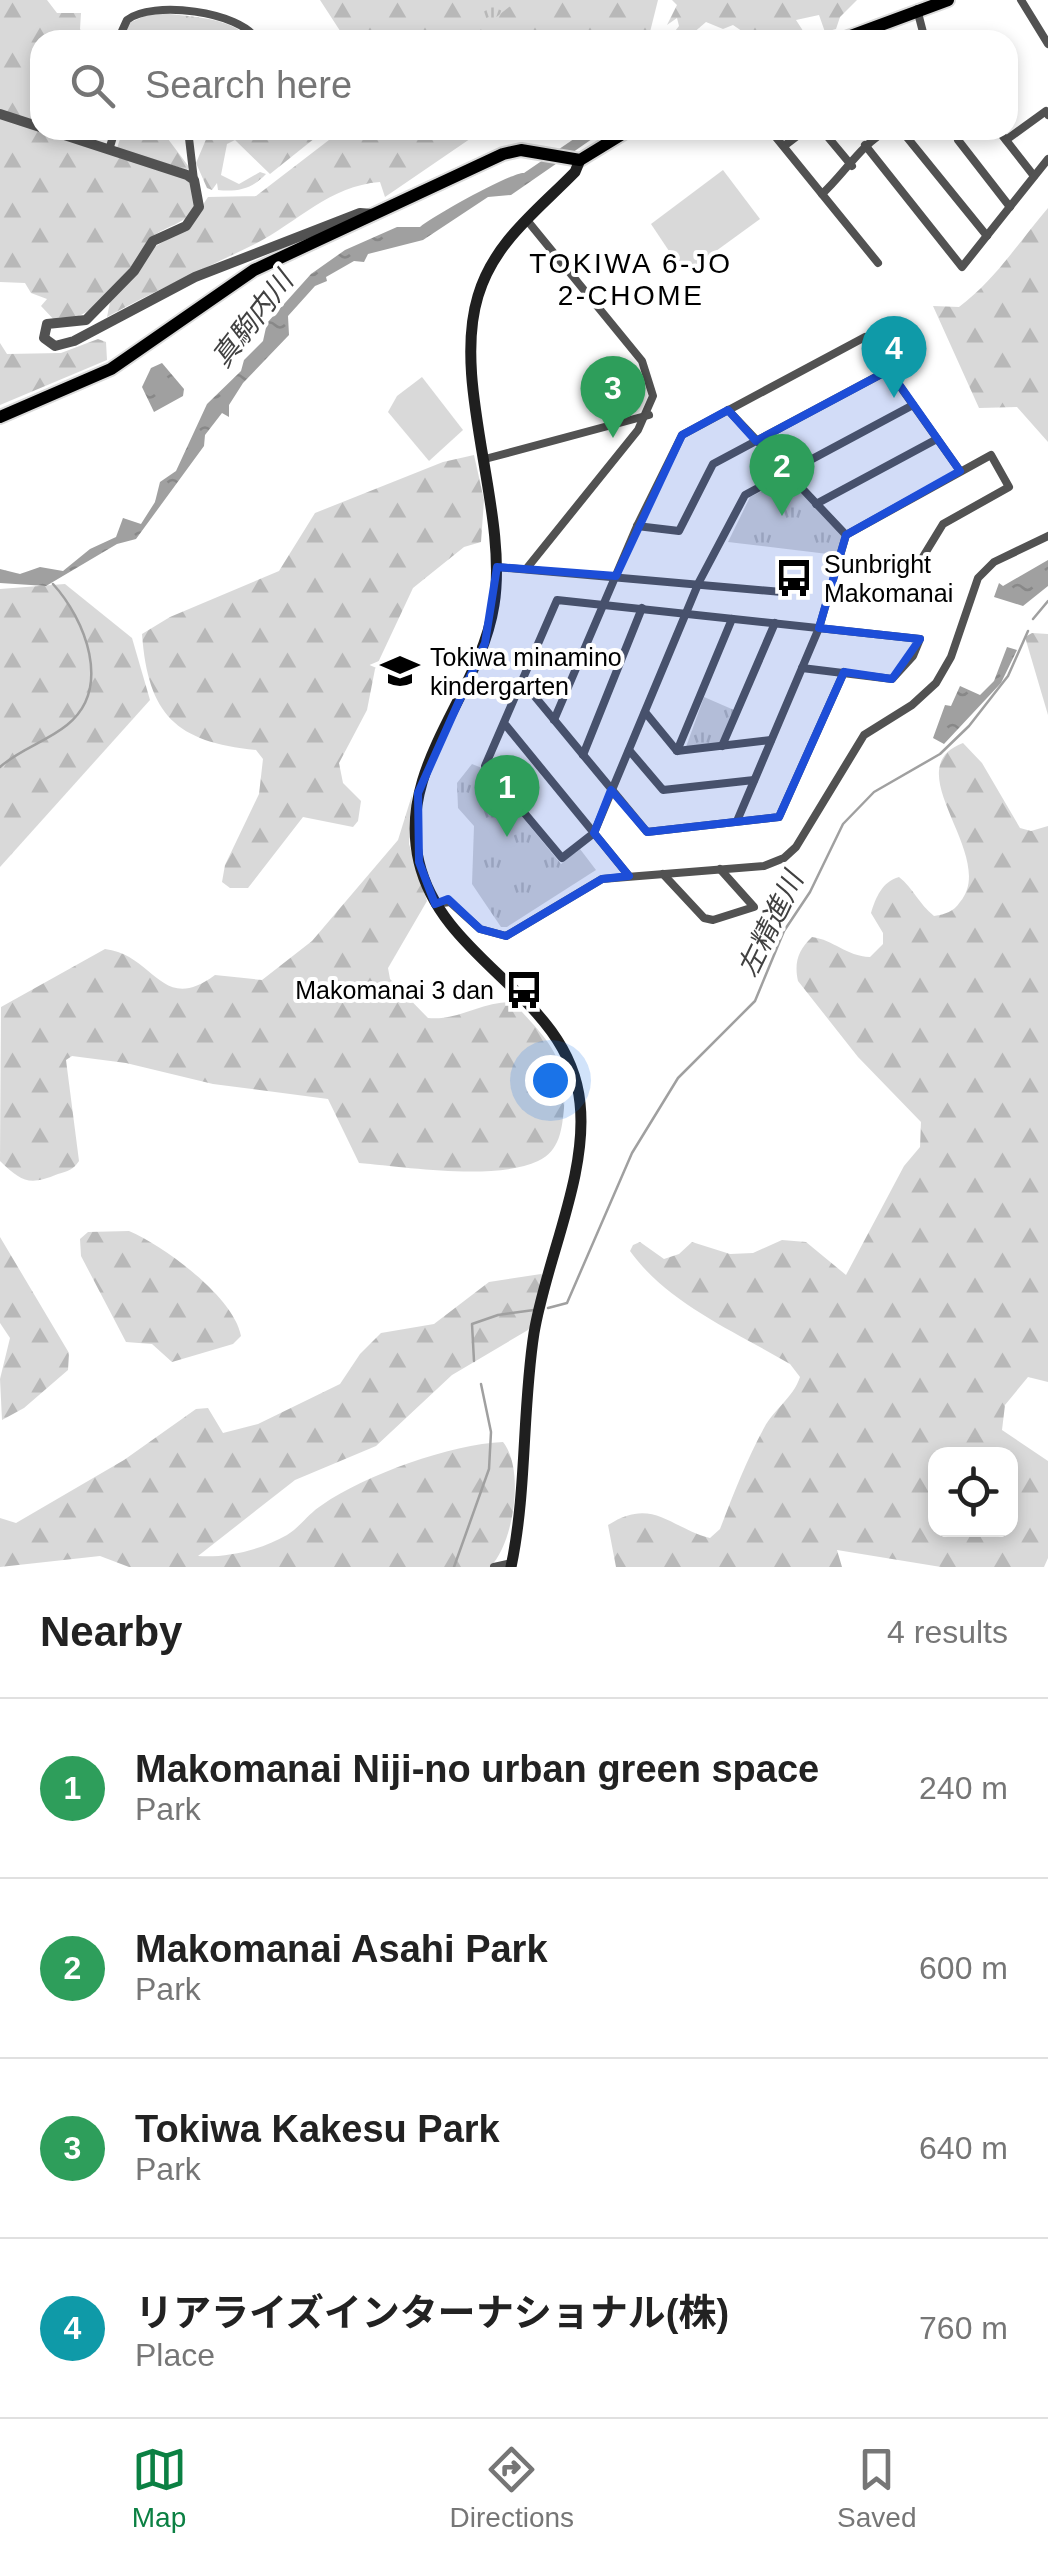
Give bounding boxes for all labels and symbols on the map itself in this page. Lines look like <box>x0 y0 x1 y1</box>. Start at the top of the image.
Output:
district label: TOKIWA 6-JO 2-CHOME <box>529 248 733 311</box>
water label: 真駒内川 <box>206 263 301 373</box>
pin: 4 <box>862 316 926 398</box>
pin: 3 <box>580 356 646 438</box>
pin: 2 <box>750 434 814 516</box>
place label: Sunbright Makomanai <box>824 550 953 607</box>
bus stop icon: Sunbright Makomanai <box>773 557 815 599</box>
place label: Tokiwa minamino kindergarten <box>430 643 622 700</box>
school or university icon: Tokiwa minamino kindergarten <box>379 650 421 692</box>
pin: 1 <box>474 754 540 837</box>
water label: 左精進川 <box>732 864 810 981</box>
bus stop icon: Makomanai 3 dan <box>503 969 545 1011</box>
place label: Makomanai 3 dan <box>295 976 494 1004</box>
your location <box>525 1055 576 1106</box>

